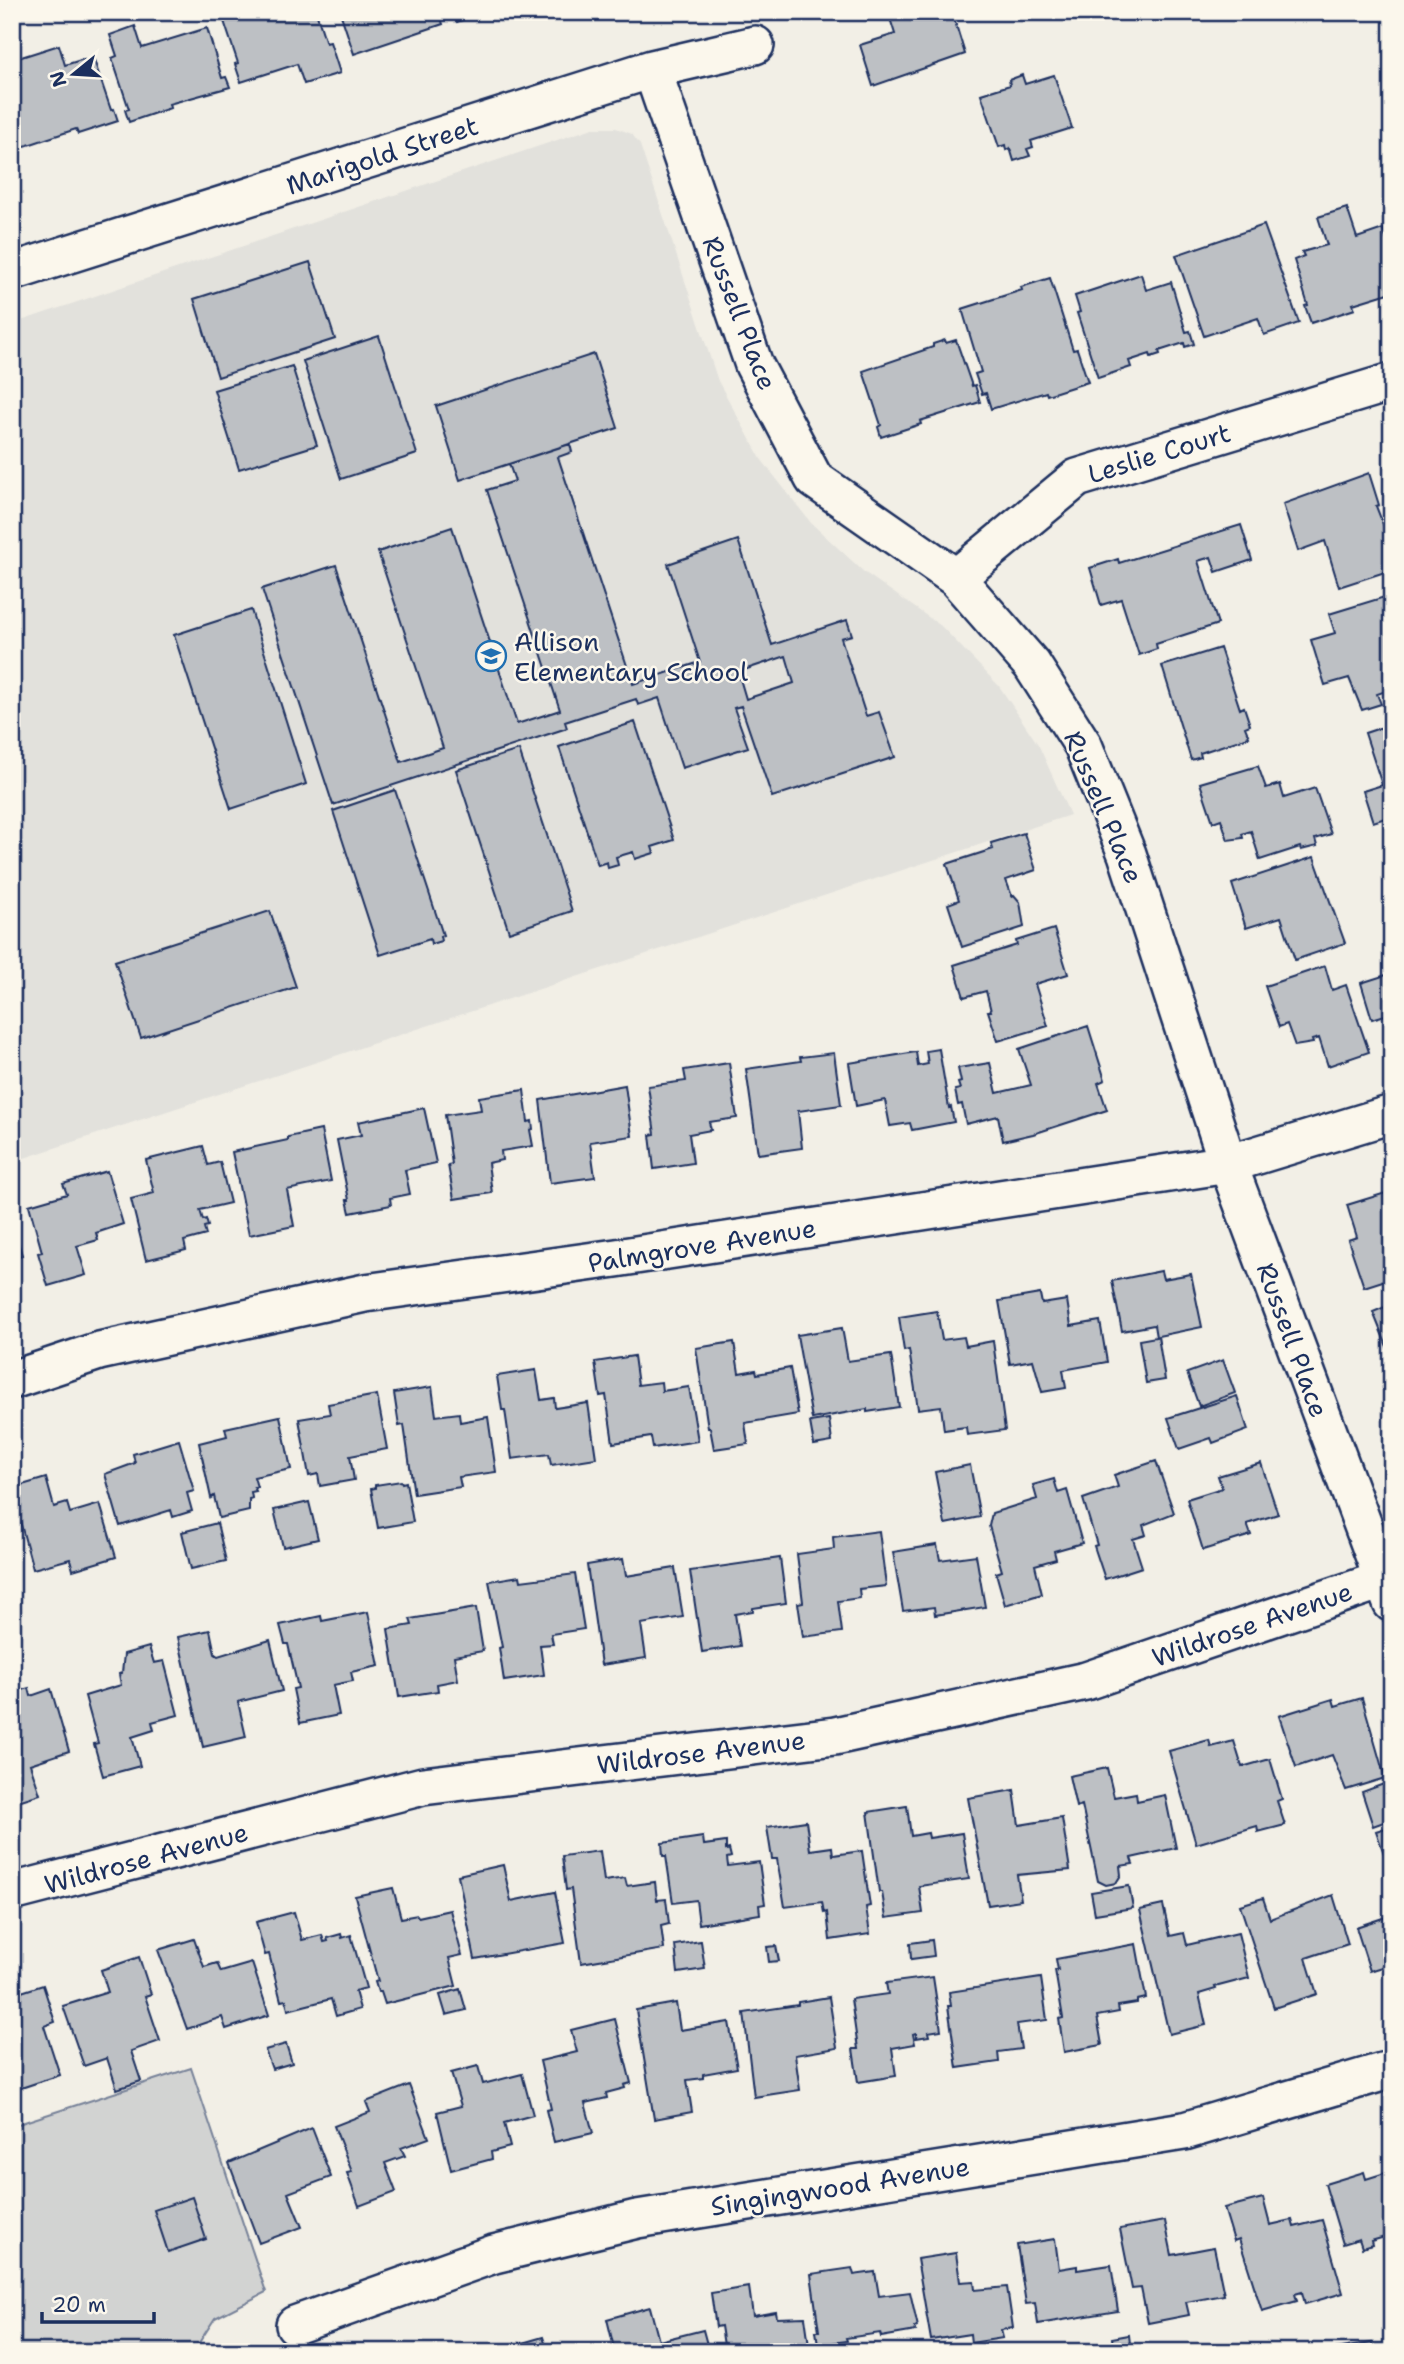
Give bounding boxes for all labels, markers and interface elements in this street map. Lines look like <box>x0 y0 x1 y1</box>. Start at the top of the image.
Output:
north arrow <box>38 38 108 108</box>
text: N <box>44 68 73 90</box>
street label: Marigold Street <box>282 107 482 203</box>
street label: Russell Place <box>695 231 785 395</box>
street label: Leslie Court <box>1083 415 1235 491</box>
place label: Allison Elementary School <box>514 624 748 689</box>
school or university icon: Allison Elementary School <box>474 639 508 673</box>
street label: Russell Place <box>1056 726 1152 888</box>
street label: Palmgrove Avenue <box>585 1210 819 1280</box>
street label: Russell Place <box>1249 1258 1337 1422</box>
street label: Wildrose Avenue <box>1147 1573 1357 1675</box>
street label: Wildrose Avenue <box>595 1722 807 1782</box>
street label: Wildrose Avenue <box>40 1814 252 1902</box>
street label: Singingwood Avenue <box>708 2148 972 2224</box>
scale bar <box>42 2280 154 2324</box>
text: 20 m <box>52 2291 106 2319</box>

